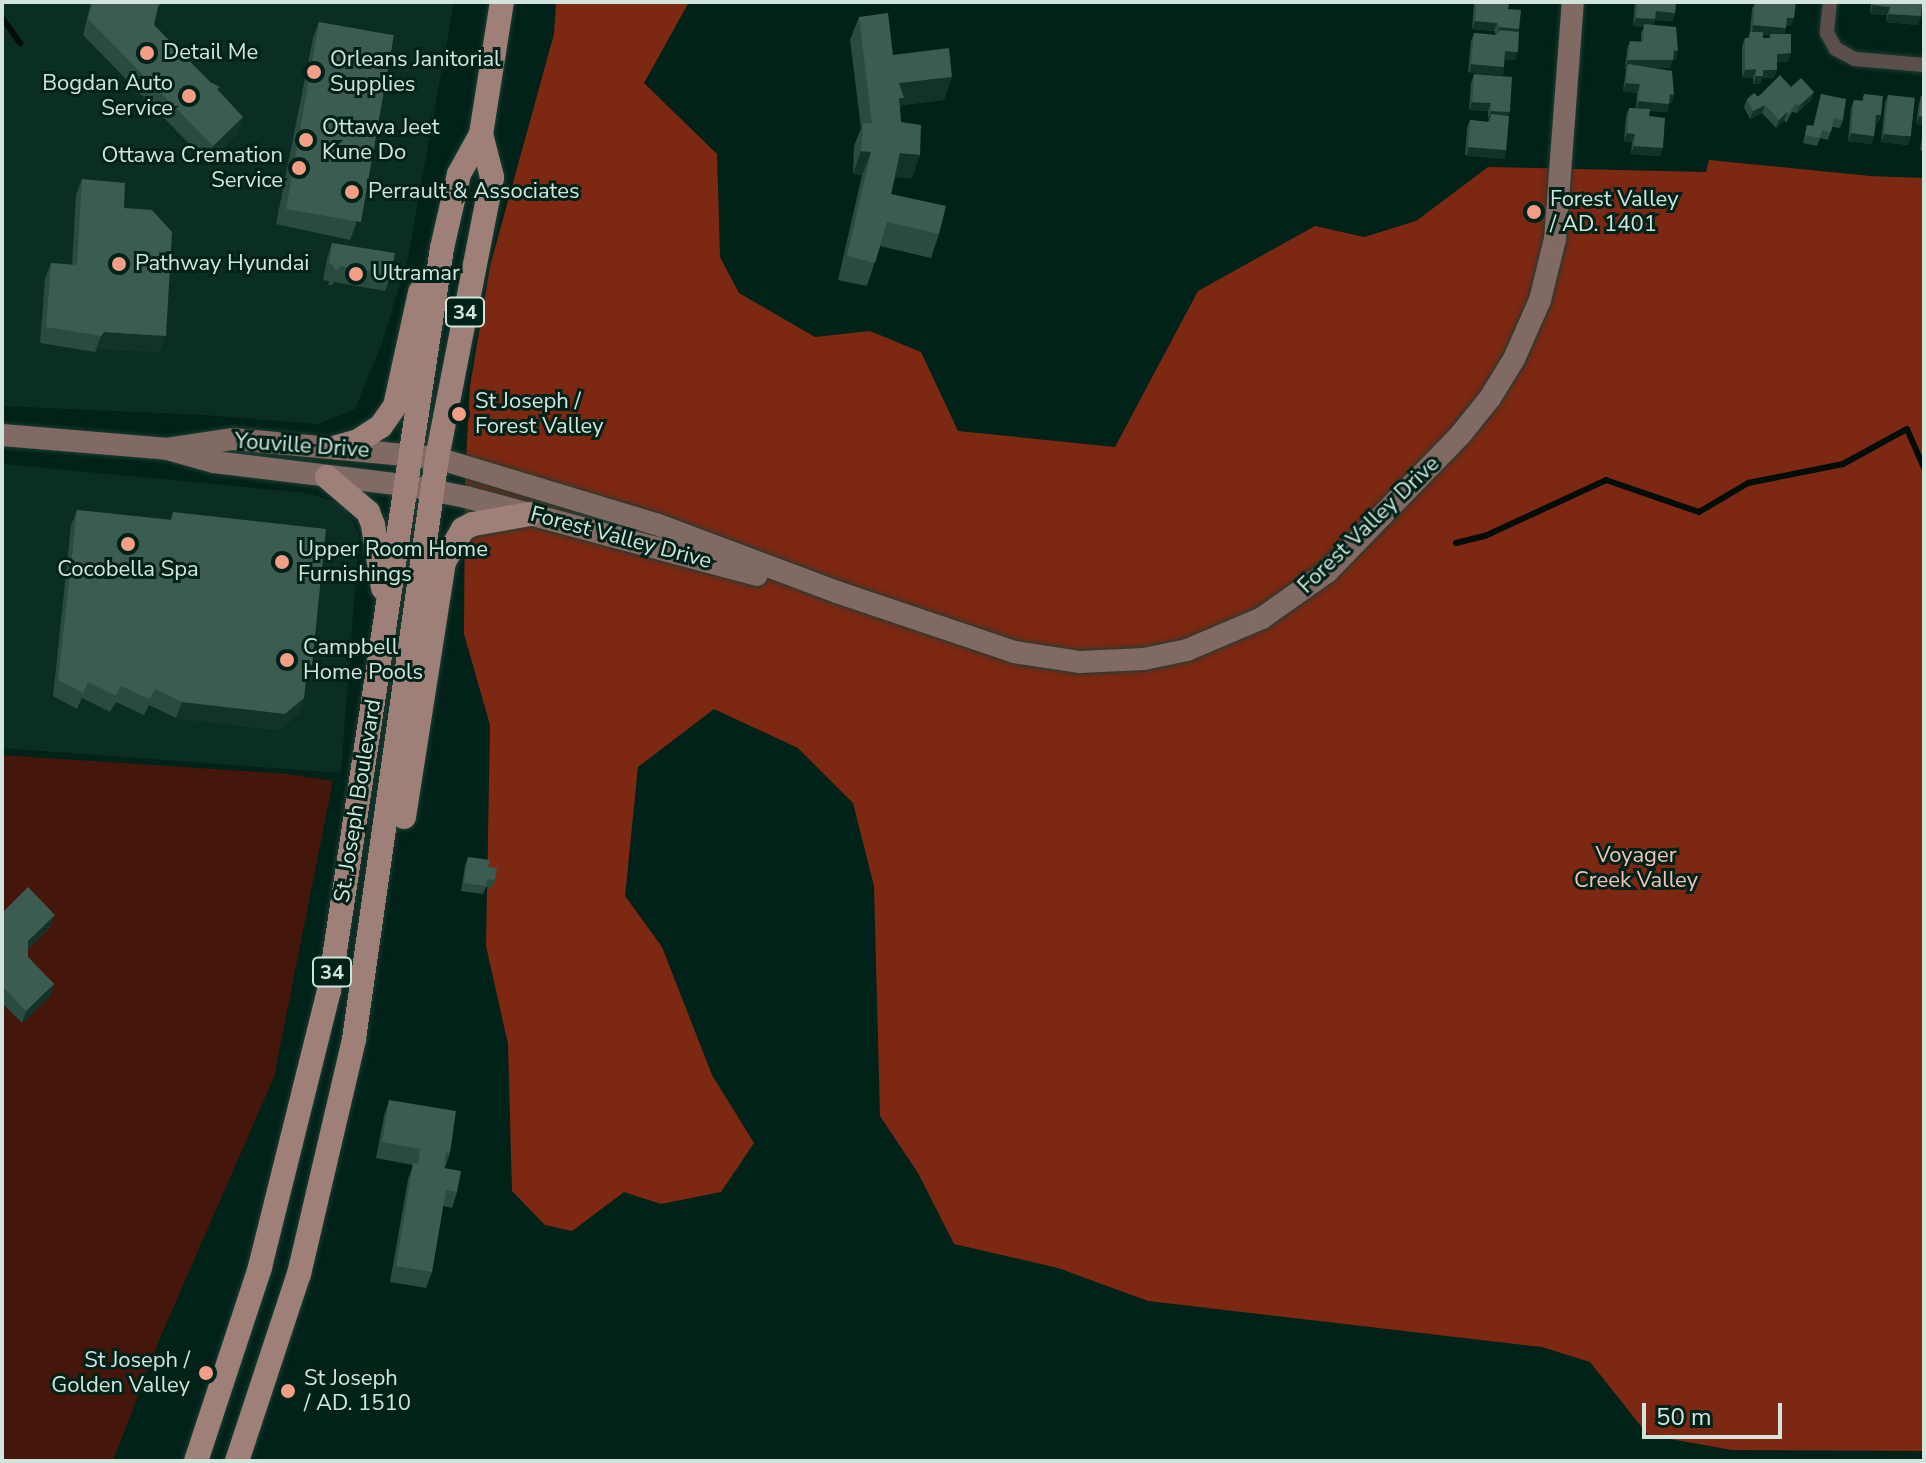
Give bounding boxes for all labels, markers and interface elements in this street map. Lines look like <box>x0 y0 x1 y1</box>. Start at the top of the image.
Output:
place label: Detail Me <box>163 40 258 66</box>
marker: Detail Me <box>138 44 156 62</box>
place label: Orleans Janitorial Supplies <box>330 46 501 98</box>
marker: Orleans Janitorial Supplies <box>305 63 323 81</box>
place label: Bogdan Auto Service <box>42 70 173 122</box>
marker: Bogdan Auto Service <box>180 87 198 105</box>
place label: Ottawa Jeet Kune Do <box>322 114 439 166</box>
marker: Ottawa Jeet Kune Do <box>297 131 315 149</box>
place label: Ottawa Cremation Service <box>102 142 283 194</box>
marker: Ottawa Cremation Service <box>290 159 308 177</box>
place label: Perrault & Associates <box>368 179 579 205</box>
marker: Perrault & Associates <box>343 183 361 201</box>
place label: Forest Valley / AD. 1401 <box>1550 186 1678 238</box>
marker: Forest Valley / AD. 1401 <box>1525 203 1543 221</box>
place label: Pathway Hyundai <box>135 251 309 277</box>
marker: Pathway Hyundai <box>110 255 128 273</box>
place label: Ultramar <box>372 261 460 287</box>
marker: Ultramar <box>347 265 365 283</box>
road number: 34 <box>445 296 485 328</box>
place label: St Joseph / Forest Valley <box>475 388 603 440</box>
marker: St Joseph / Forest Valley <box>450 405 468 423</box>
street label: Youville Drive <box>234 428 370 464</box>
street label: Forest Valley Drive <box>1293 451 1445 599</box>
street label: Forest Valley Drive <box>528 501 714 575</box>
marker: Cocobella Spa <box>119 535 137 553</box>
place label: Upper Room Home Furnishings <box>298 536 488 588</box>
marker: Upper Room Home Furnishings <box>273 553 291 571</box>
place label: Cocobella Spa <box>57 557 199 583</box>
place label: Campbell Home Pools <box>303 634 423 686</box>
marker: Campbell Home Pools <box>278 651 296 669</box>
street label: St. Joseph Boulevard <box>329 697 387 905</box>
park label: Voyager Creek Valley <box>1574 842 1698 894</box>
road number: 34 <box>312 956 352 988</box>
place label: St Joseph / Golden Valley <box>51 1347 190 1398</box>
marker: St Joseph / Golden Valley <box>197 1364 215 1382</box>
place label: St Joseph / AD. 1510 <box>304 1365 411 1416</box>
marker: St Joseph / AD. 1510 <box>279 1382 297 1400</box>
scale bar <box>1646 1387 1786 1437</box>
text: 50 m <box>1656 1401 1712 1433</box>

